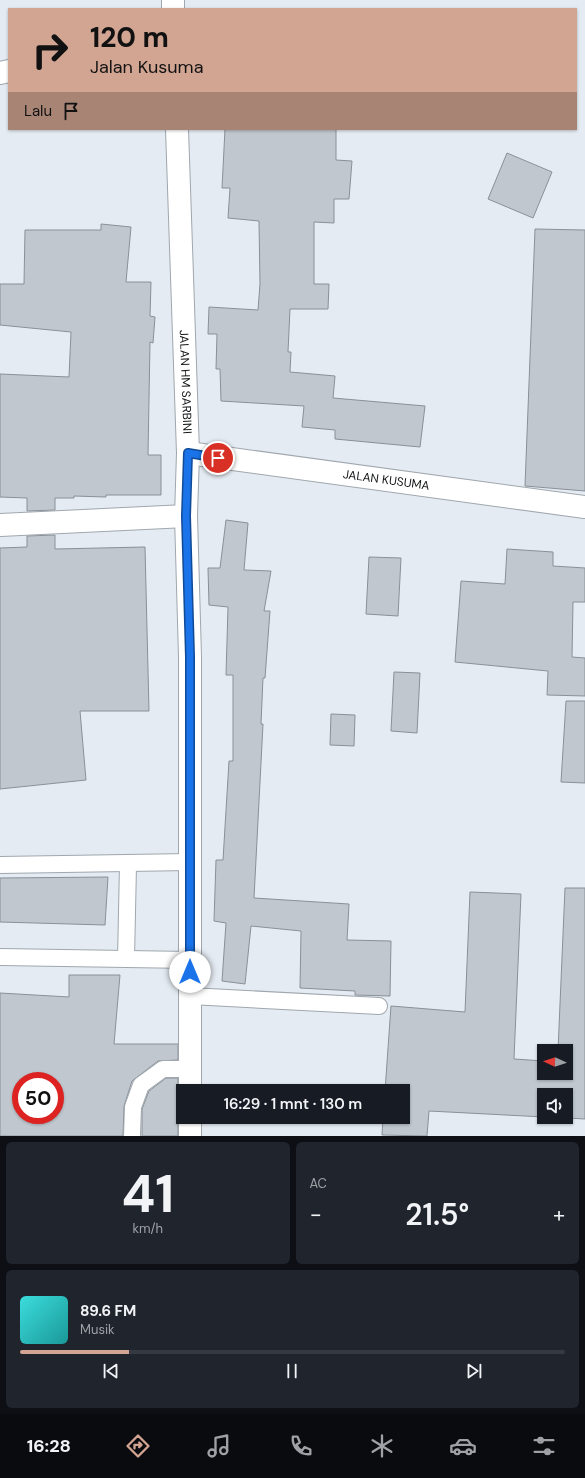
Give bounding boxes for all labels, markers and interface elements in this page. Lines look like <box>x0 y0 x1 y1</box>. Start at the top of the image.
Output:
text: 120 m <box>90 19 169 56</box>
icon: right <box>24 24 76 76</box>
text: Jalan Kusuma <box>90 55 203 79</box>
icon: arrive <box>60 100 82 122</box>
text: Lalu <box>24 101 52 121</box>
street label: JALAN HM SARBINI <box>176 330 195 434</box>
pin <box>201 441 235 475</box>
icon: arrive <box>207 447 229 469</box>
street label: JALAN KUSUMA <box>342 466 430 494</box>
position arrow <box>169 951 211 993</box>
north arrow <box>537 1044 573 1080</box>
map controls <box>537 1044 573 1124</box>
speed limit sign: 50 <box>12 1072 64 1124</box>
button: sound <box>537 1088 573 1124</box>
text: 16:29 · 1 mnt · 130 m <box>224 1094 362 1114</box>
text: 41 <box>121 1160 174 1228</box>
text: AC <box>310 1175 327 1192</box>
text: 21.5° <box>405 1195 469 1234</box>
text: − <box>310 1200 322 1229</box>
text: + <box>553 1200 565 1229</box>
text: km/h <box>132 1220 163 1237</box>
text: 89.6 FM <box>80 1301 136 1321</box>
text: Musik <box>80 1321 115 1338</box>
icon: previous <box>100 1360 122 1382</box>
icon: pause <box>281 1360 303 1382</box>
icon: next <box>463 1360 485 1382</box>
icon: directions <box>124 1432 152 1460</box>
icon: music <box>205 1432 233 1460</box>
icon: phone <box>287 1432 315 1460</box>
icon: climate <box>368 1432 396 1460</box>
icon: car <box>449 1432 477 1460</box>
icon: filters <box>530 1432 558 1460</box>
text: 16:28 <box>27 1434 71 1458</box>

